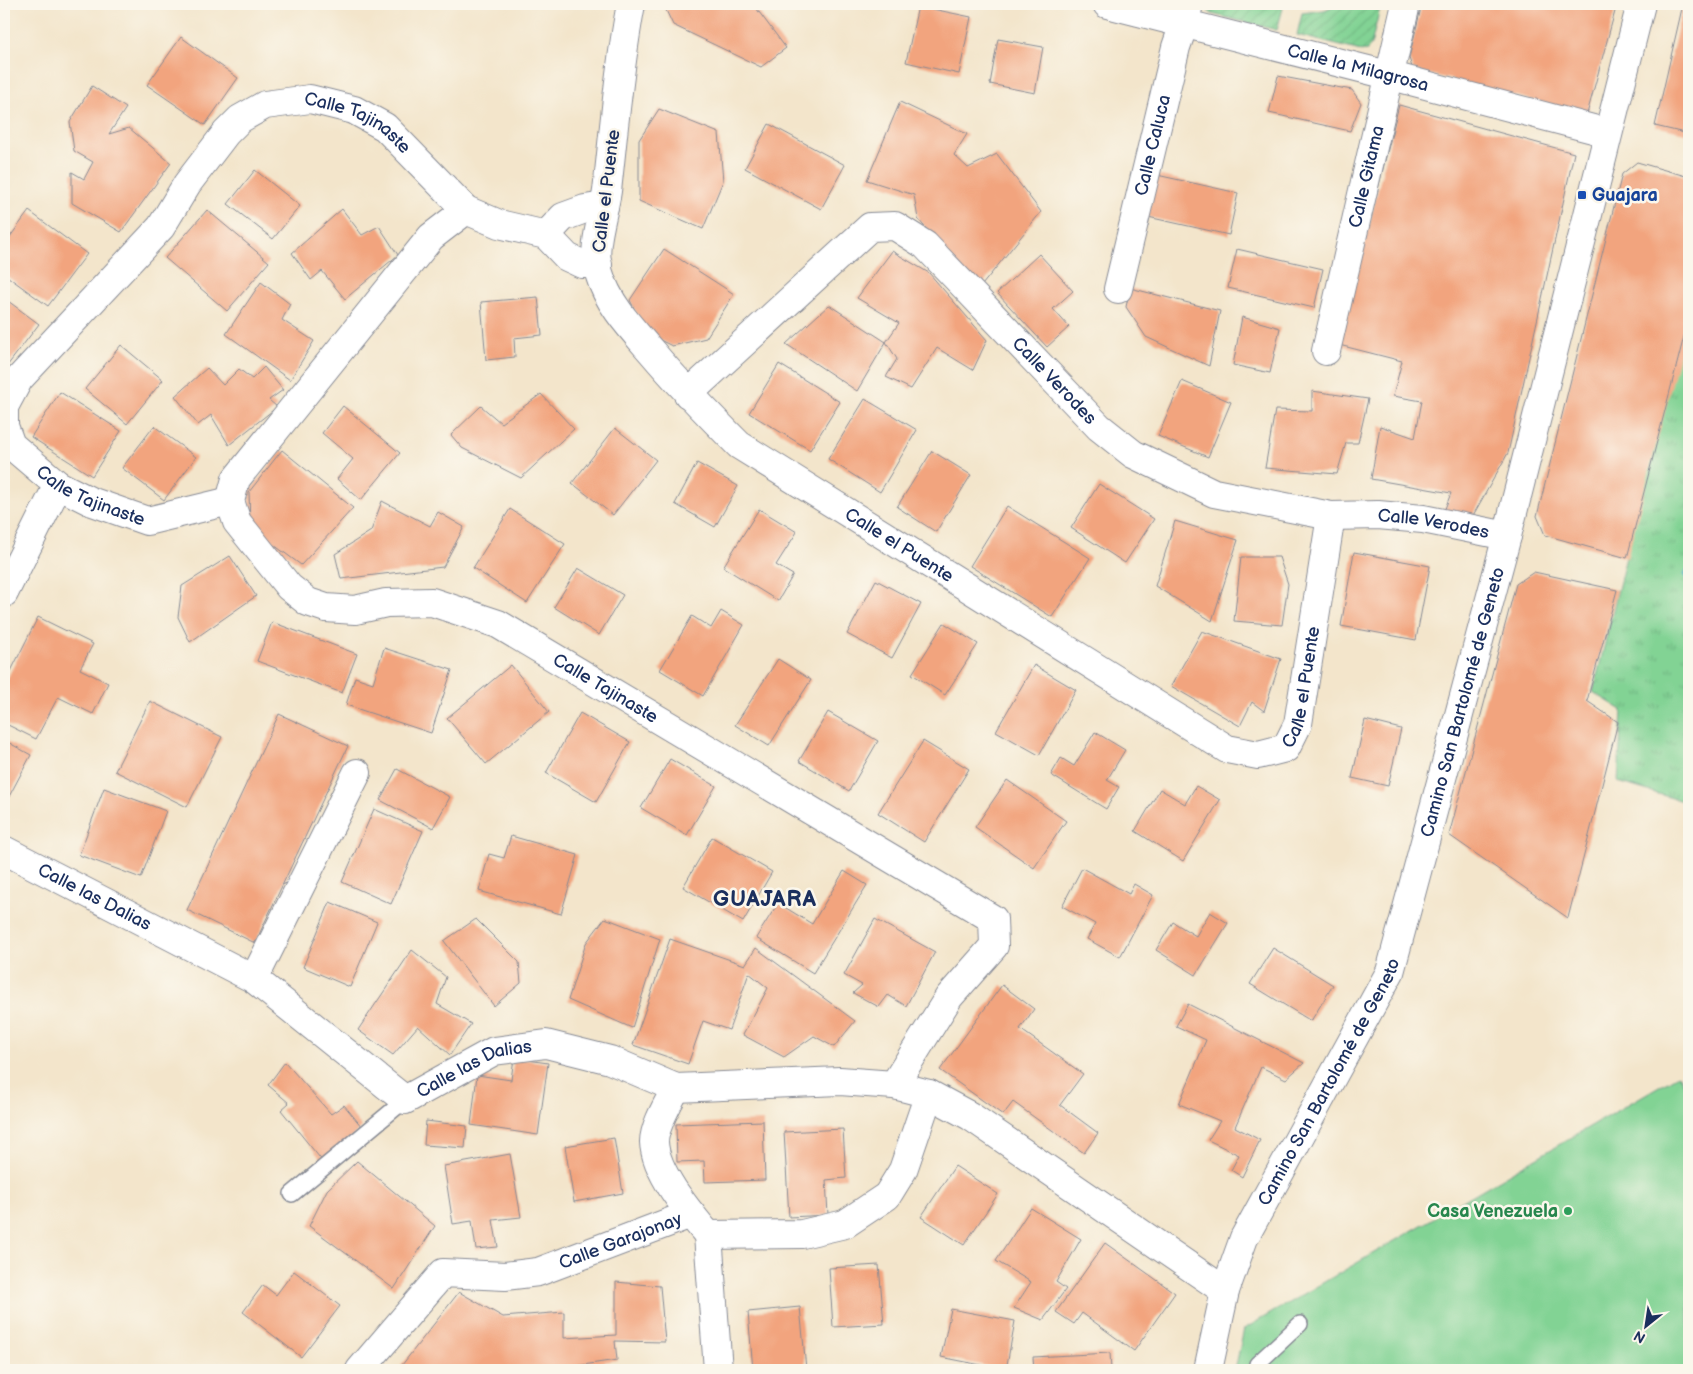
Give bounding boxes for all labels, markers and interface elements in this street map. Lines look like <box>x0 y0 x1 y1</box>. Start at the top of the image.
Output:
street label: Calle la Milagrosa <box>1285 40 1431 96</box>
street label: Calle Tajinaste <box>302 88 415 158</box>
street label: Calle Caluca <box>1131 93 1175 198</box>
street label: Calle Gitama <box>1345 123 1389 230</box>
street label: Calle el Puente <box>589 128 625 254</box>
place label: Guajara <box>1592 185 1658 206</box>
marker: Guajara <box>1576 189 1588 201</box>
street label: Calle Verodes <box>1008 333 1101 429</box>
street label: Calle Tajinaste <box>32 461 148 531</box>
street label: Calle el Puente <box>841 504 957 587</box>
street label: Calle Verodes <box>1377 505 1491 543</box>
street label: Camino San Bartolomé de Geneto <box>1417 565 1509 839</box>
street label: Calle el Puente <box>1278 625 1324 752</box>
street label: Calle Tajinaste <box>549 649 662 728</box>
street label: Calle las Dalias <box>34 859 155 935</box>
district label: GUAJARA <box>713 886 817 913</box>
street label: Camino San Bartolomé de Geneto <box>1254 956 1404 1209</box>
street label: Calle las Dalias <box>413 1036 533 1103</box>
place label: Casa Venezuela <box>1427 1201 1558 1222</box>
marker: Casa Venezuela <box>1562 1205 1574 1217</box>
street label: Calle Garajonay <box>556 1208 686 1274</box>
north arrow <box>1620 1302 1670 1352</box>
text: N <box>1631 1327 1649 1347</box>

